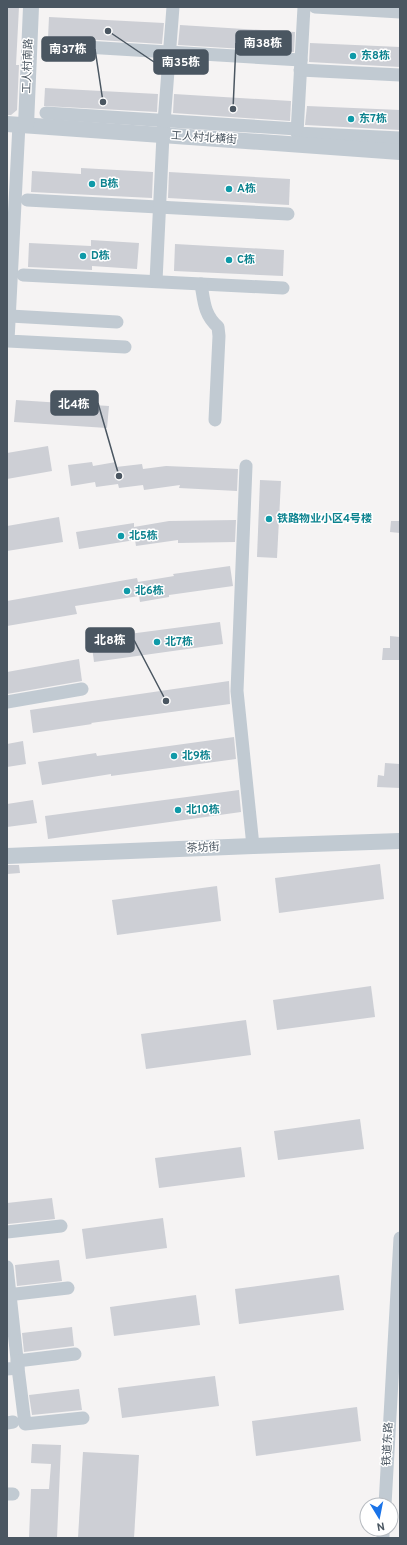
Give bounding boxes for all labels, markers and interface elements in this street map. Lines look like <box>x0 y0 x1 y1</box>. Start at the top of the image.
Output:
callout: 南38栋 <box>236 31 291 55</box>
text: 南38栋 <box>244 36 282 52</box>
callout: 南37栋 <box>42 37 95 61</box>
street label: 工人村南路 <box>20 38 36 94</box>
text: 南37栋 <box>49 42 87 58</box>
place label: 东8栋 <box>361 49 390 63</box>
callout: 南35栋 <box>154 50 208 74</box>
marker: 东8栋 <box>348 51 358 61</box>
text: 南35栋 <box>162 55 200 71</box>
place label: 东7栋 <box>359 112 387 126</box>
marker: 东7栋 <box>346 114 356 124</box>
street label: 工人村北横街 <box>171 129 237 147</box>
place label: B栋 <box>100 177 119 191</box>
marker: B栋 <box>87 179 97 189</box>
place label: A栋 <box>237 182 256 196</box>
marker: A栋 <box>224 184 234 194</box>
place label: D栋 <box>91 249 110 263</box>
marker: D栋 <box>78 251 88 261</box>
place label: C栋 <box>237 253 255 267</box>
marker: C栋 <box>224 255 234 265</box>
callout: 北4栋 <box>51 391 98 415</box>
text: 北4栋 <box>58 397 90 413</box>
place label: 铁路物业小区4号楼 <box>277 512 372 526</box>
marker: 铁路物业小区4号楼 <box>264 514 274 524</box>
place label: 北5栋 <box>129 529 158 543</box>
marker: 北5栋 <box>116 531 126 541</box>
place label: 北6栋 <box>135 584 164 598</box>
marker: 北6栋 <box>122 586 132 596</box>
callout: 北8栋 <box>86 628 134 652</box>
text: 北8栋 <box>94 633 126 649</box>
place label: 北7栋 <box>165 635 193 649</box>
marker: 北7栋 <box>152 637 162 647</box>
place label: 北9栋 <box>182 749 211 763</box>
marker: 北9栋 <box>169 751 179 761</box>
place label: 北10栋 <box>186 803 220 817</box>
marker: 北10栋 <box>173 805 183 815</box>
street label: 茶坊街 <box>186 840 220 856</box>
street label: 铁道东路 <box>380 1422 396 1466</box>
north arrow <box>359 1497 399 1537</box>
text: N <box>375 1518 386 1533</box>

